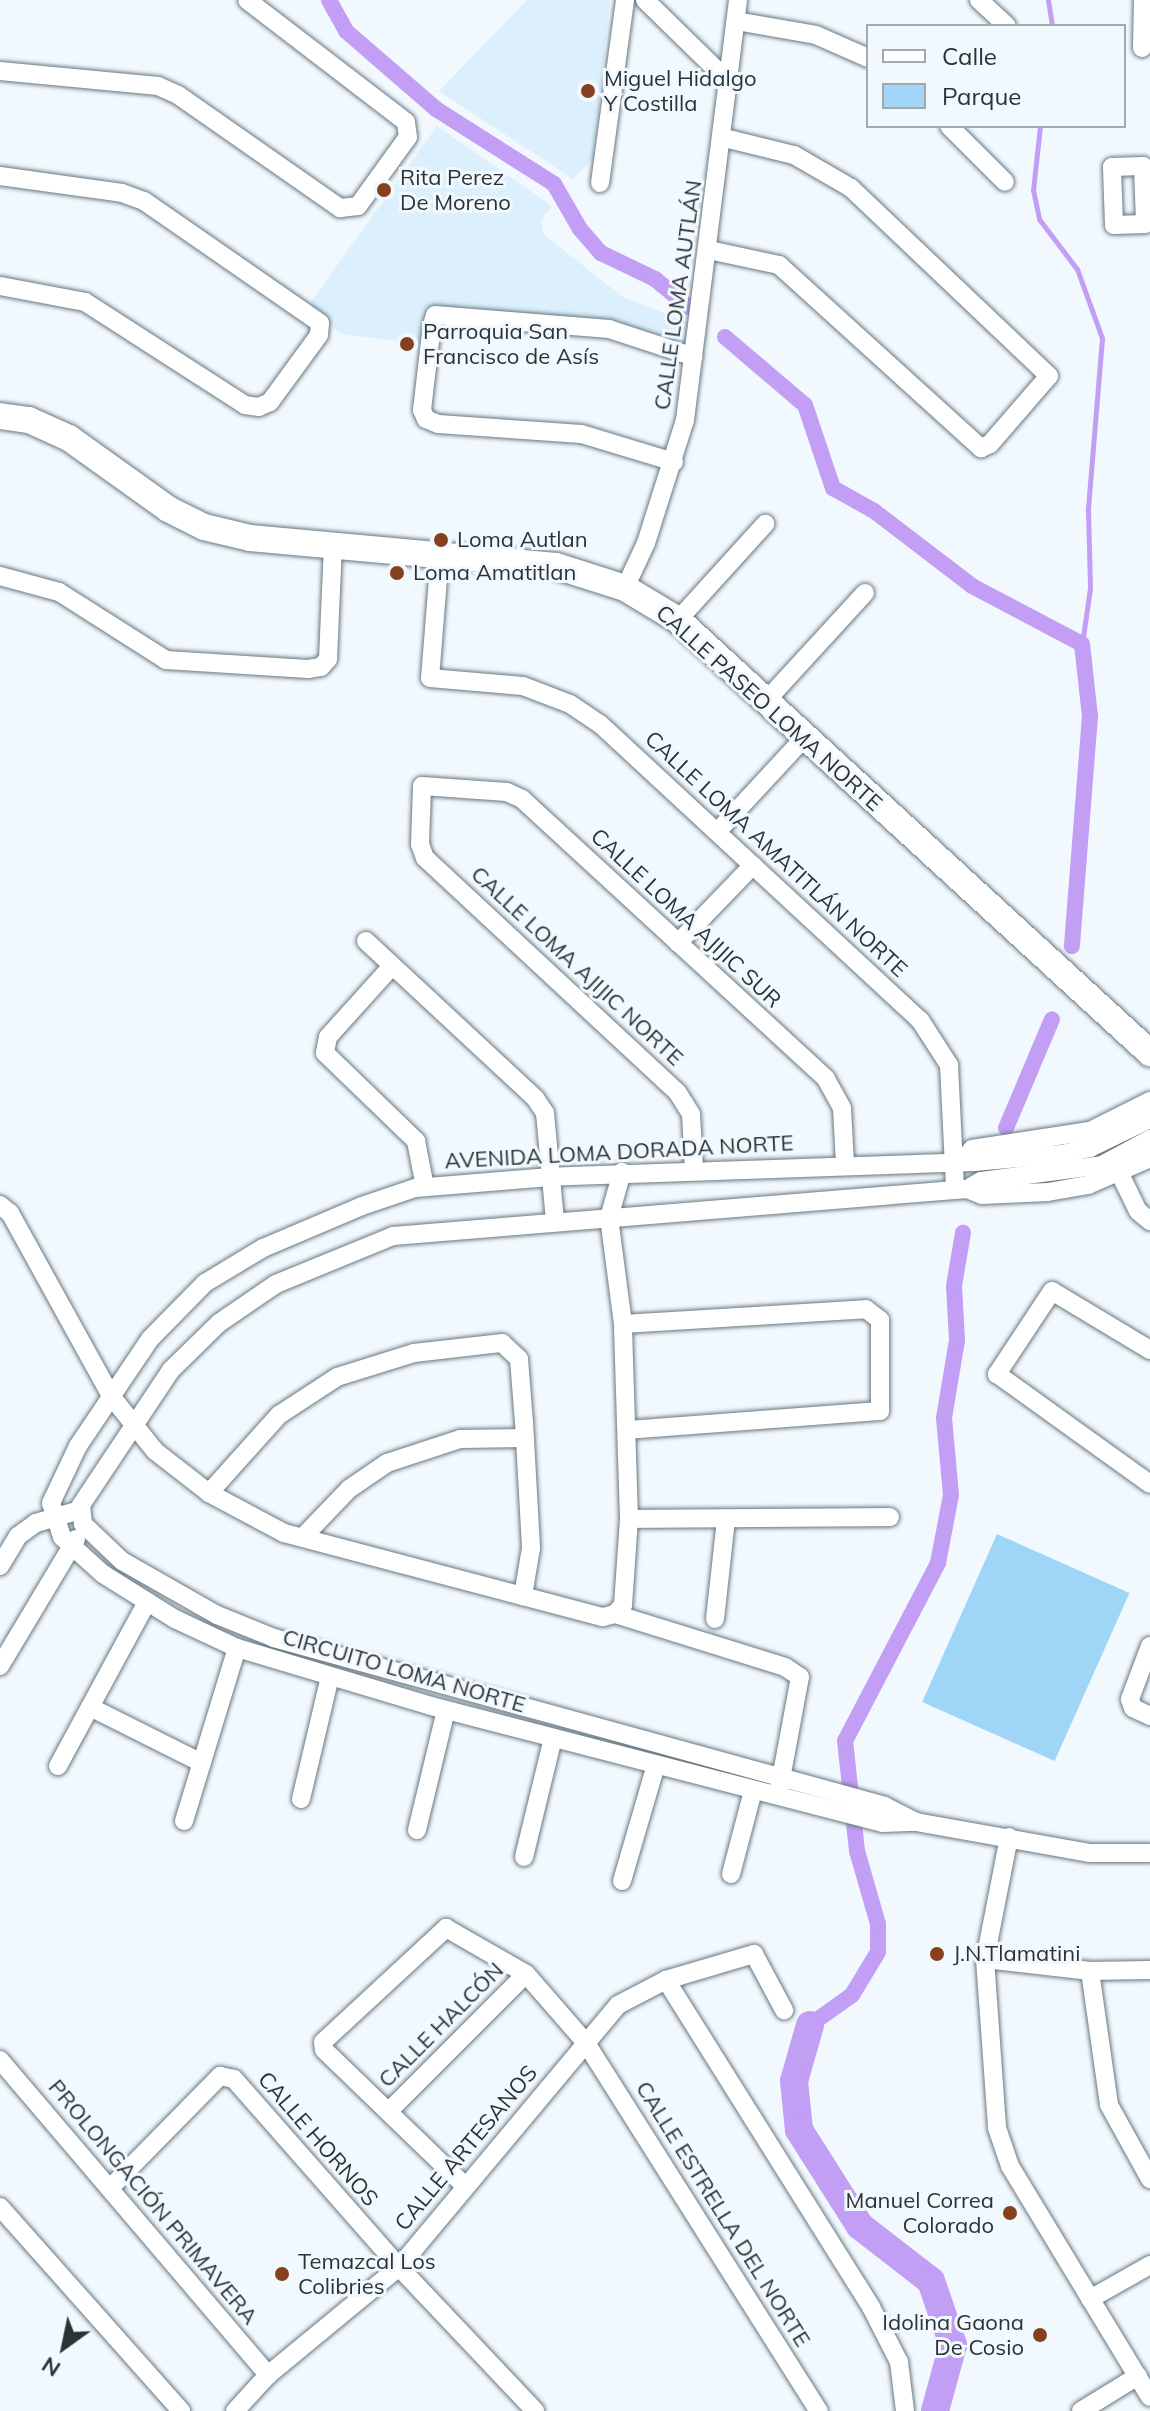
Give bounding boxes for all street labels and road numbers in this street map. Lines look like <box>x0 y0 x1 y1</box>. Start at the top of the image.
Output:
street label: CALLE LOMA AUTLÁN <box>649 178 707 412</box>
street label: CALLE PASEO LOMA NORTE <box>651 600 887 816</box>
street label: CALLE LOMA AMATITLÁN NORTE <box>640 725 912 983</box>
street label: CALLE LOMA AJIJIC SUR <box>585 823 787 1013</box>
street label: CALLE LOMA AJIJIC NORTE <box>466 861 688 1071</box>
street label: AVENIDA LOMA DORADA NORTE <box>444 1130 794 1174</box>
street label: CIRCUITO LOMA NORTE <box>280 1624 528 1718</box>
street label: CALLE HALCÓN <box>373 1957 509 2093</box>
street label: CALLE ARTESANOS <box>389 2060 543 2236</box>
street label: CALLE HORNOS <box>252 2066 384 2212</box>
street label: PROLONGACIÓN PRIMAVERA <box>43 2074 263 2330</box>
street label: CALLE ESTRELLA DEL NORTE <box>630 2076 816 2352</box>

